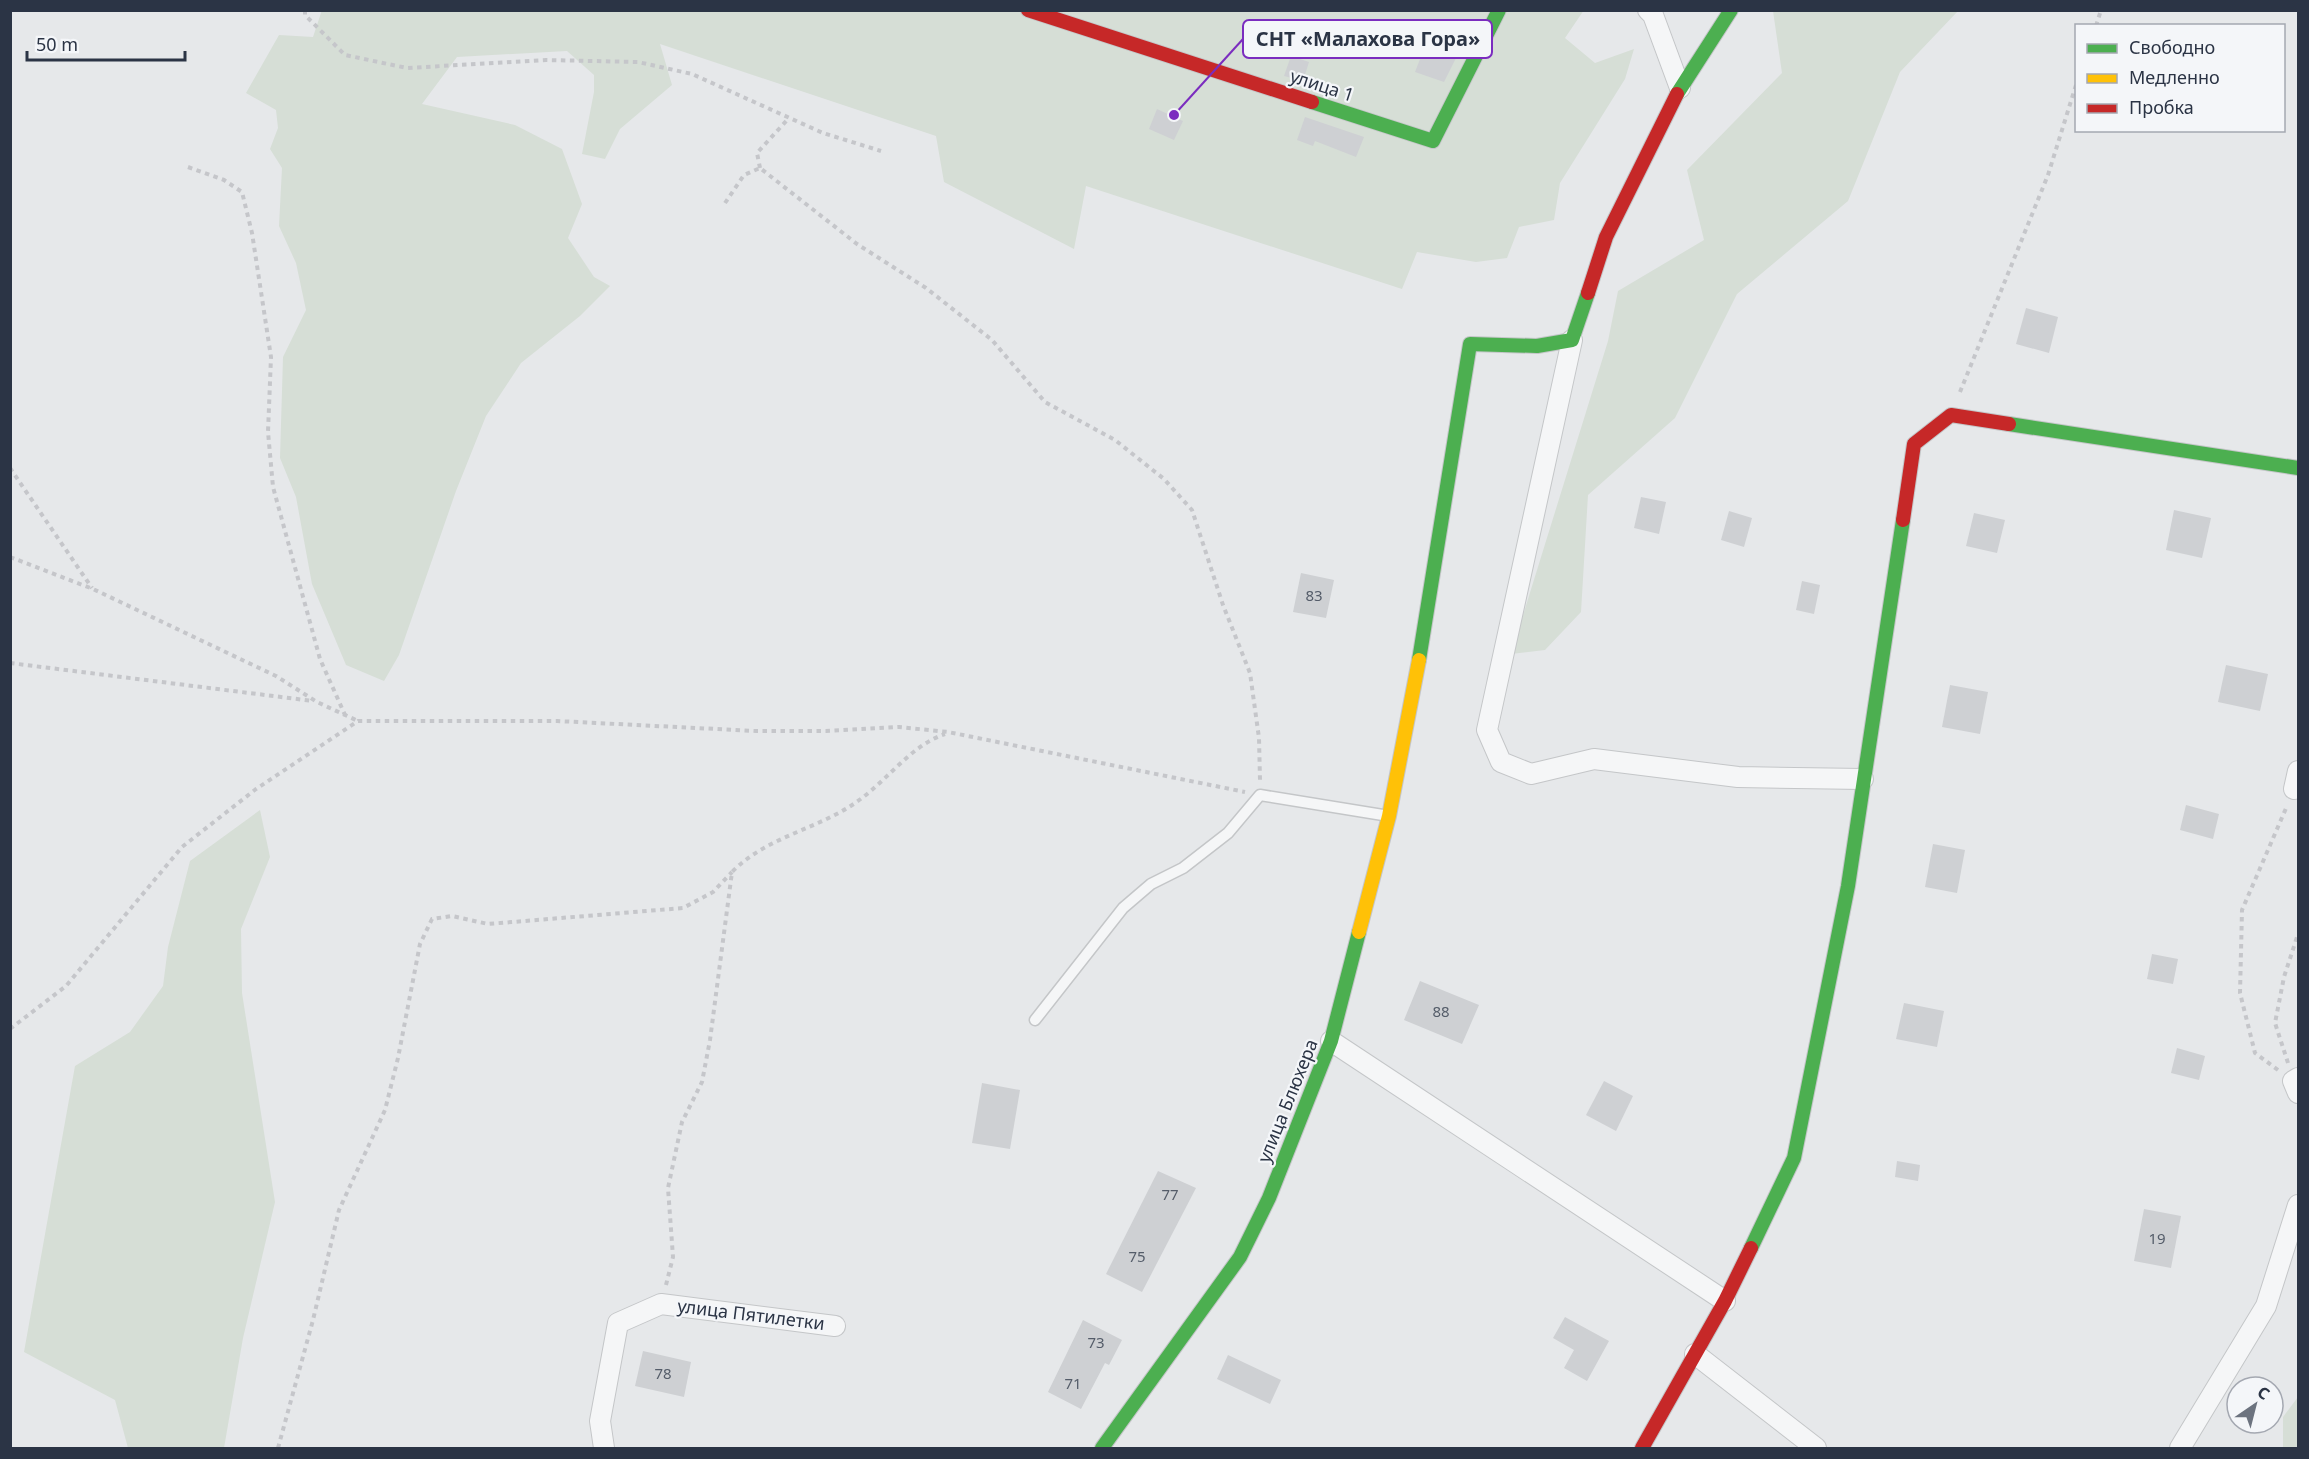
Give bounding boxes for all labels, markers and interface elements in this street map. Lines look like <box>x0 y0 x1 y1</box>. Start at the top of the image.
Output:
callout: СНТ «Малахова Гора» <box>1243 20 1492 58</box>
scale bar <box>27 24 184 62</box>
legend <box>2075 24 2285 132</box>
text: СНТ «Малахова Гора» <box>1256 25 1480 52</box>
text: 50 m <box>36 32 78 56</box>
text: Свободно <box>2129 35 2215 59</box>
street label: улица 1 <box>1287 63 1357 107</box>
text: Медленно <box>2129 65 2220 89</box>
text: Пробка <box>2129 95 2194 119</box>
house number: 83 <box>1305 585 1323 605</box>
house number: 88 <box>1432 1001 1450 1021</box>
street label: улица Блюхера <box>1251 1035 1323 1166</box>
house number: 77 <box>1161 1184 1179 1204</box>
house number: 19 <box>2148 1228 2166 1248</box>
house number: 75 <box>1128 1246 1146 1266</box>
street label: улица Пятилетки <box>676 1293 826 1335</box>
house number: 73 <box>1087 1332 1105 1352</box>
house number: 78 <box>654 1363 672 1383</box>
house number: 71 <box>1064 1373 1082 1393</box>
north arrow <box>2225 1375 2285 1435</box>
text: С <box>2253 1381 2274 1405</box>

